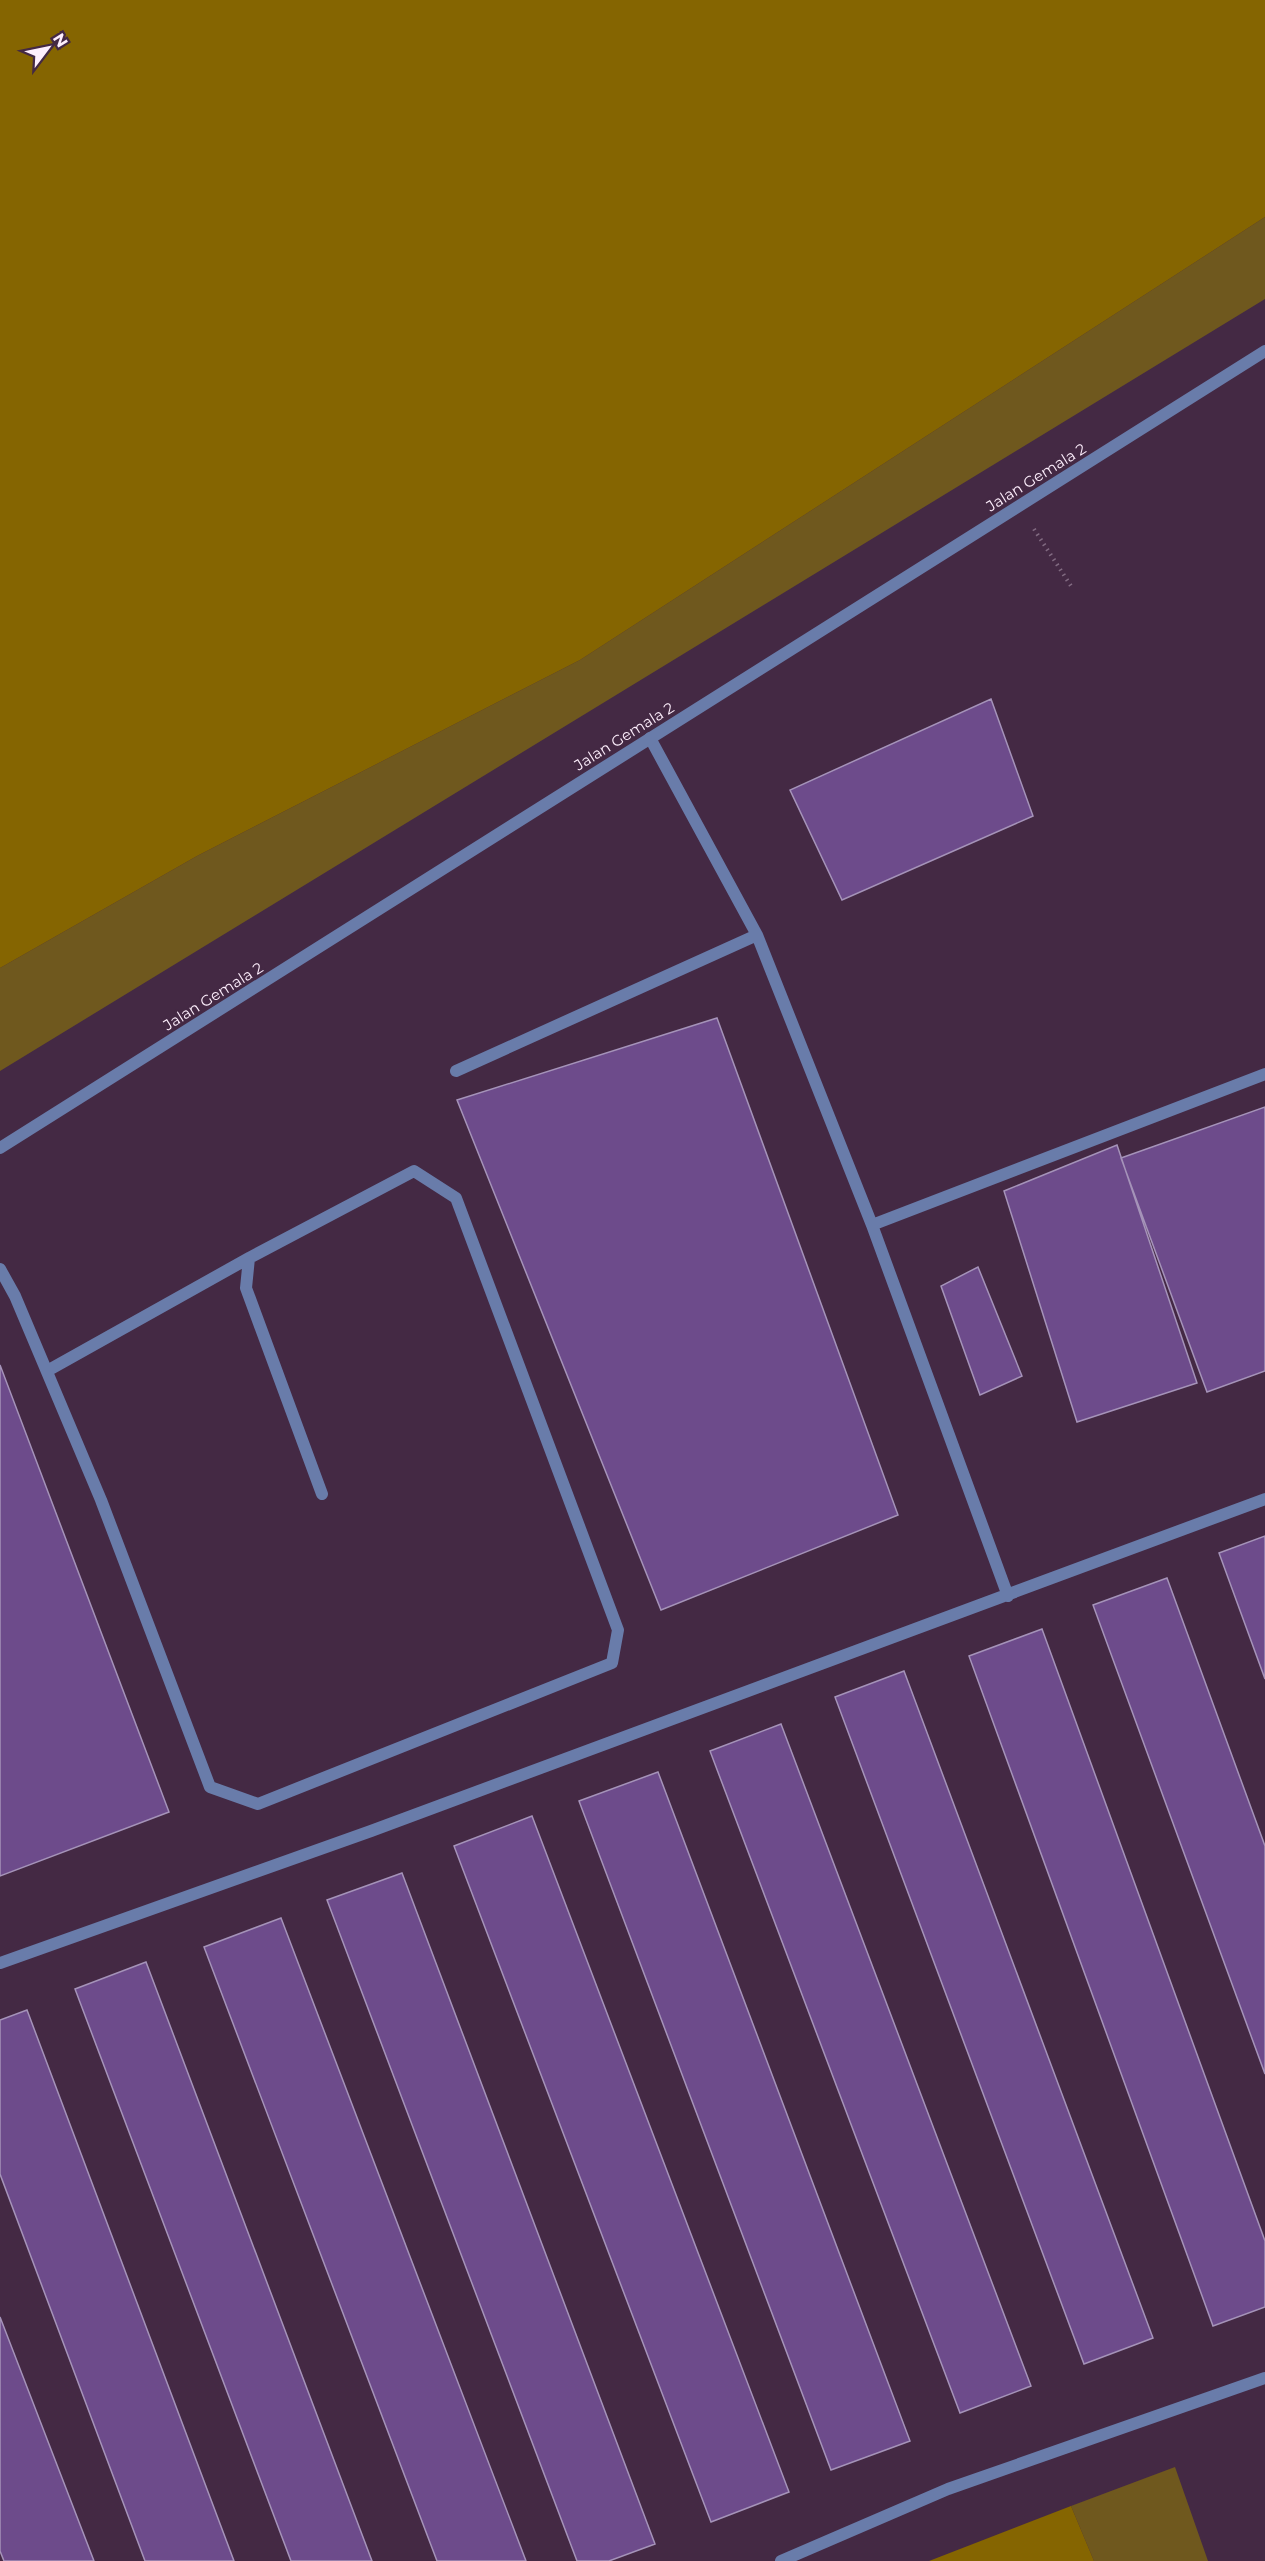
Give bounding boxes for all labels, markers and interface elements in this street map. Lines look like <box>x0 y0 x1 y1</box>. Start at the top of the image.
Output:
north arrow <box>18 18 78 78</box>
text: N <box>49 30 72 51</box>
street label: Jalan Gemala 2 <box>982 439 1089 516</box>
street label: Jalan Gemala 2 <box>570 698 677 775</box>
street label: Jalan Gemala 2 <box>159 958 266 1035</box>

